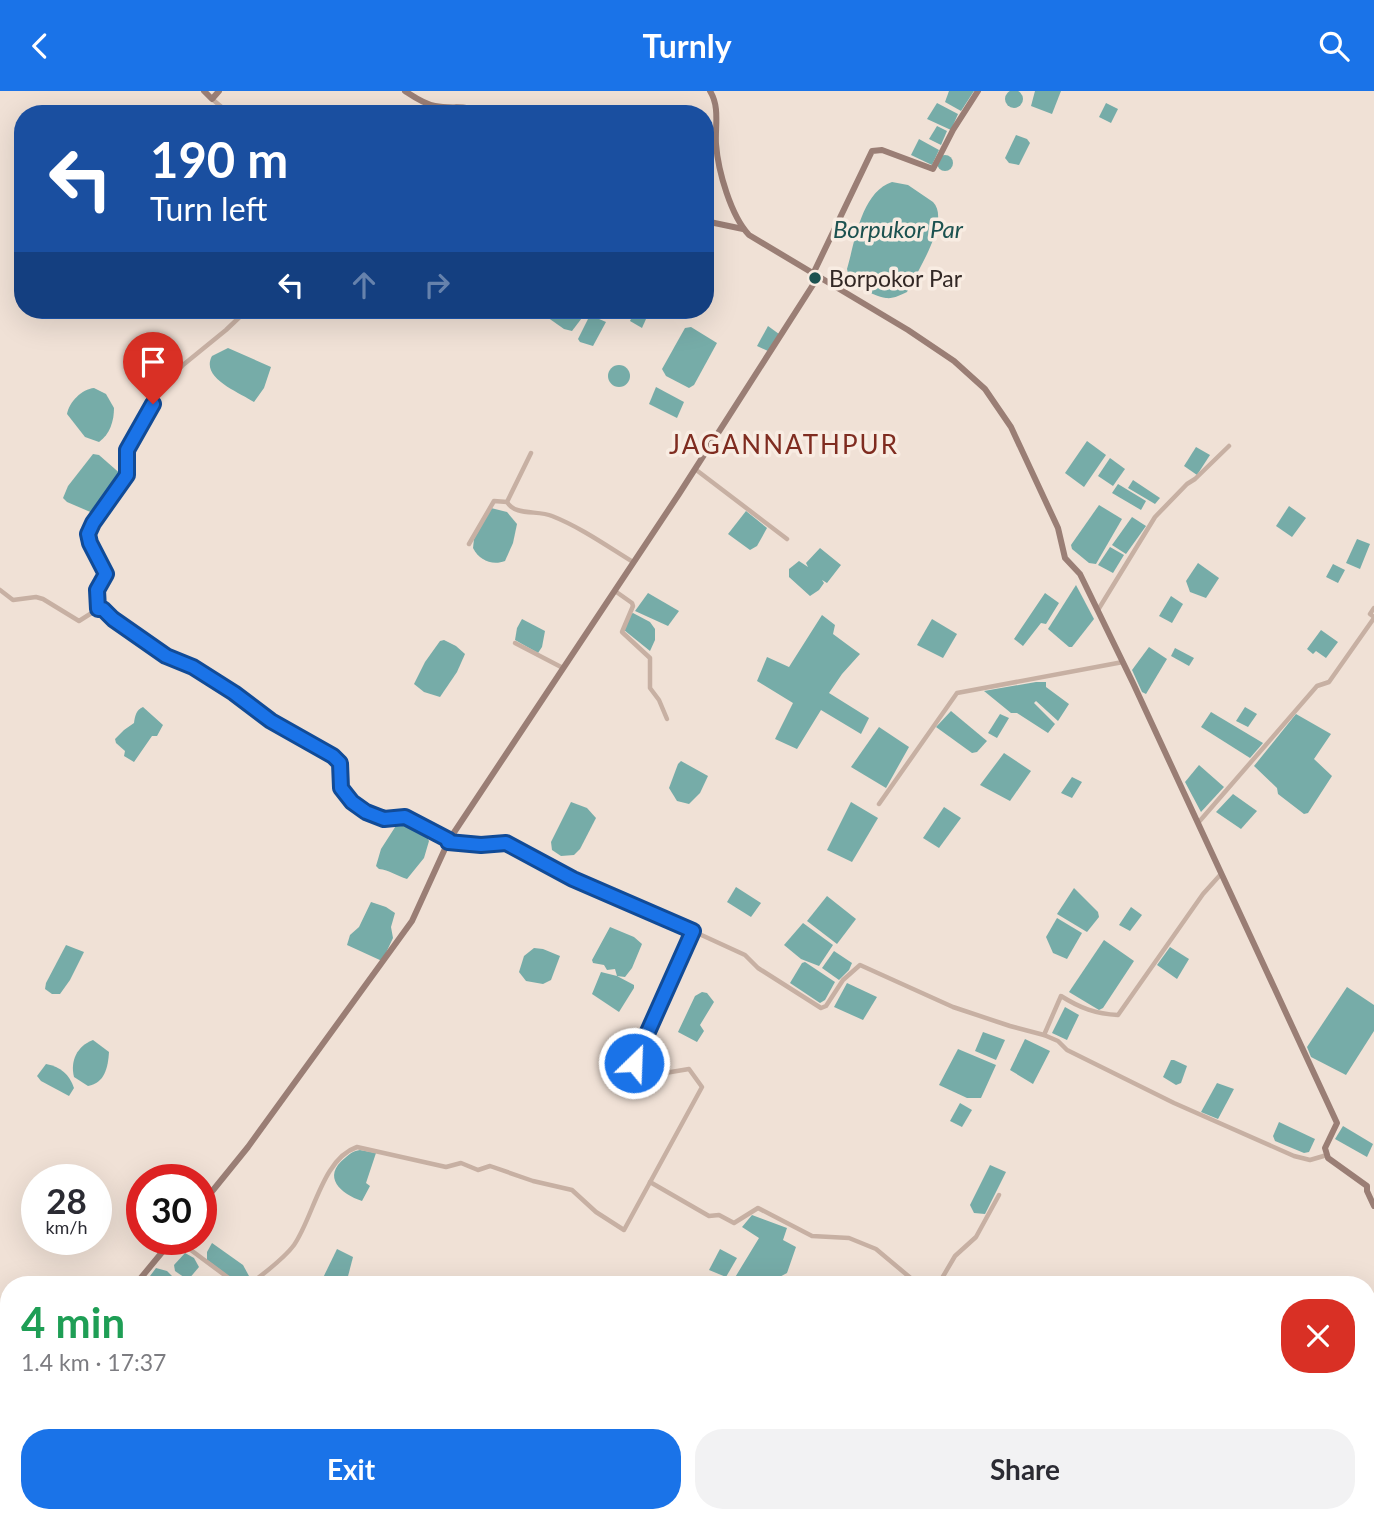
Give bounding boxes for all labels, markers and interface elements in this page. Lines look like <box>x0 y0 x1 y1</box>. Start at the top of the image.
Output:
text: Turnly <box>642 26 732 65</box>
icon: back <box>21 27 59 65</box>
icon: search <box>1315 27 1353 65</box>
text: 190 m <box>150 130 288 188</box>
icon: left <box>35 133 126 224</box>
text: Turn left <box>150 189 267 228</box>
water label: Borpukor Par <box>833 214 964 243</box>
place label: Borpokor Par <box>829 264 963 292</box>
icon: left <box>272 266 310 304</box>
icon: ahead <box>345 266 383 304</box>
icon: right <box>418 266 456 304</box>
marker: Borpokor Par <box>807 270 823 286</box>
pin <box>123 332 183 404</box>
icon: arrive <box>134 343 172 381</box>
district label: JAGANNATHPUR <box>669 428 899 460</box>
position arrow <box>597 1026 671 1100</box>
speed limit sign: 30 <box>126 1164 217 1255</box>
text: 28 <box>46 1179 87 1221</box>
text: km/h <box>45 1216 88 1238</box>
text: 4 min <box>21 1297 125 1347</box>
button: close <box>1281 1299 1355 1373</box>
text: 1.4 km · 17:37 <box>21 1348 166 1376</box>
button: Exit <box>21 1429 681 1509</box>
button: Share <box>695 1429 1355 1509</box>

